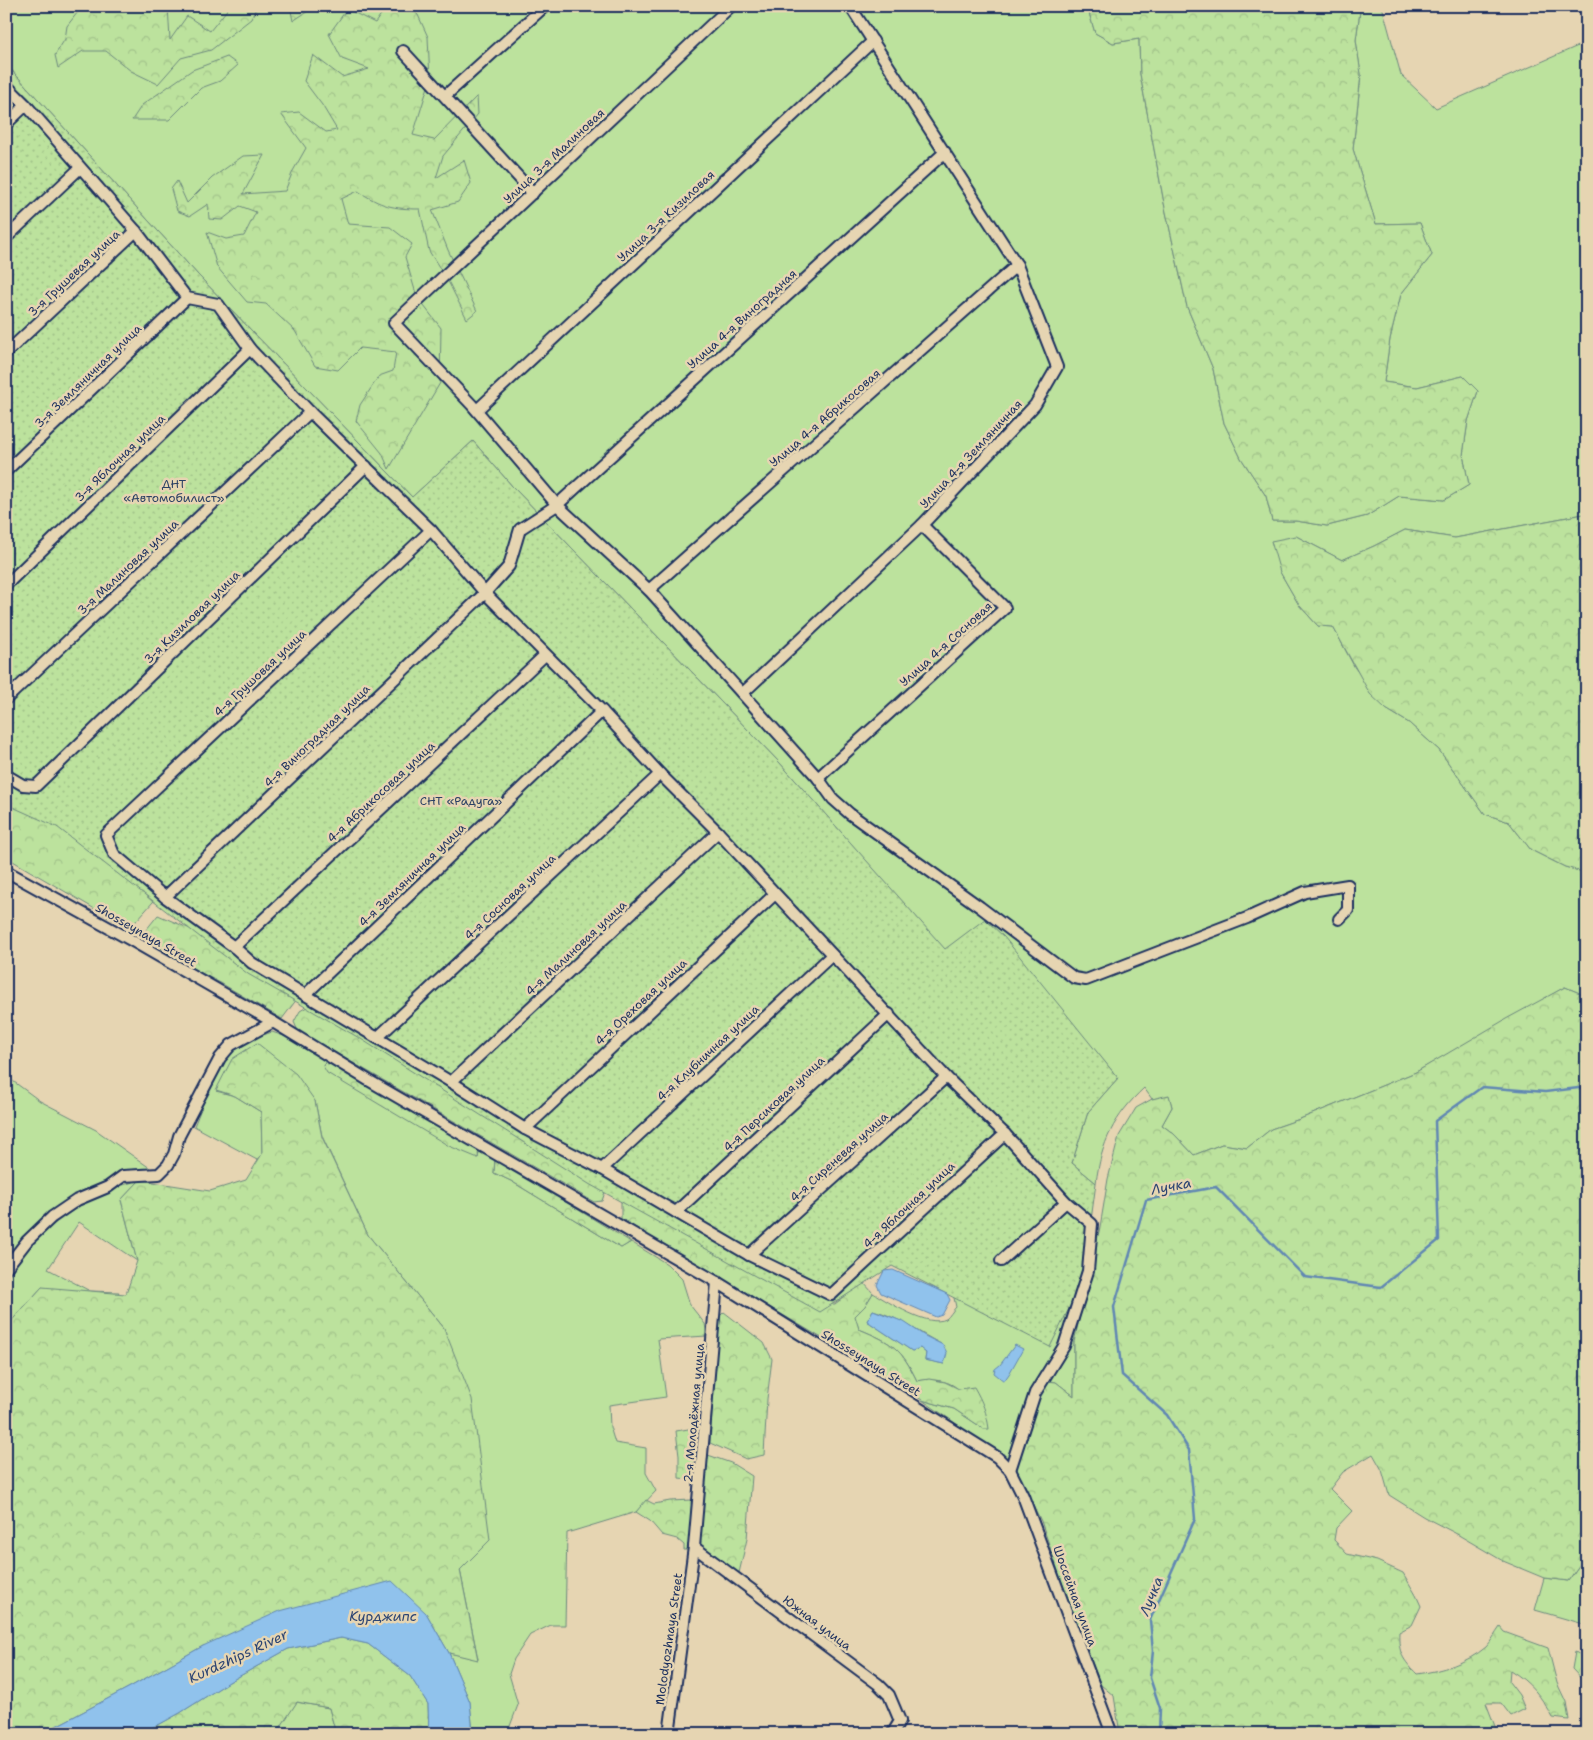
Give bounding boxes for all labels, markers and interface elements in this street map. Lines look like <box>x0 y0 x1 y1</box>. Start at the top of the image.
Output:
street label: Улица 3-я Малиновая <box>500 105 608 207</box>
street label: Улица 3-я Кизиловая <box>614 167 718 265</box>
street label: 3-я Грушевая улица <box>25 226 124 320</box>
street label: Улица 4-я Виноградная <box>684 266 800 372</box>
street label: 3-я Земляничная улица <box>31 320 145 431</box>
street label: Улица 4-я Абрикосовая <box>766 365 884 471</box>
street label: Улица 4-я Земляничная <box>916 396 1026 512</box>
street label: 3-я Яблочная улица <box>71 410 169 505</box>
park label: ДНТ «Автомобилист» <box>124 476 225 506</box>
street label: 3-я Малиновая улица <box>74 516 182 618</box>
street label: 3-я Кизиловая улица <box>141 567 244 667</box>
street label: Улица 4-я Сосновая <box>896 598 996 690</box>
street label: 4-я Грушовая улица <box>210 625 310 720</box>
street label: 4-я Виноградная улица <box>260 681 374 791</box>
street label: 4-я Абрикосовая улица <box>324 737 439 846</box>
park label: СНТ «Радуга» <box>420 793 503 809</box>
street label: 4-я Земляничная улица <box>355 819 469 930</box>
street label: 4-я Сосновая улица <box>461 850 559 944</box>
street label: 4-я Малиновая улица <box>522 896 630 999</box>
street label: Shosseynaya Street <box>93 900 199 970</box>
street label: 4-я Ореховая улица <box>592 955 691 1049</box>
street label: 4-я Клубничная улица <box>653 1001 763 1105</box>
street label: 4-я Персиковая улица <box>720 1052 829 1155</box>
street label: 4-я Сиреневая улица <box>786 1108 892 1205</box>
street label: 4-я Яблочная улица <box>860 1158 959 1252</box>
water label: Лучка <box>1148 1173 1193 1199</box>
street label: Shosseynaya Street <box>818 1326 924 1400</box>
street label: 2-я Молодёжная улица <box>680 1342 708 1483</box>
street label: Шоссейная улица <box>1049 1543 1101 1649</box>
street label: Molodyozhnaya Street <box>652 1572 686 1706</box>
water label: Лучка <box>1135 1574 1167 1619</box>
street label: Южная улица <box>780 1592 855 1654</box>
water label: Курджипс <box>349 1607 417 1625</box>
water label: Kurdzhips River <box>185 1625 291 1687</box>

